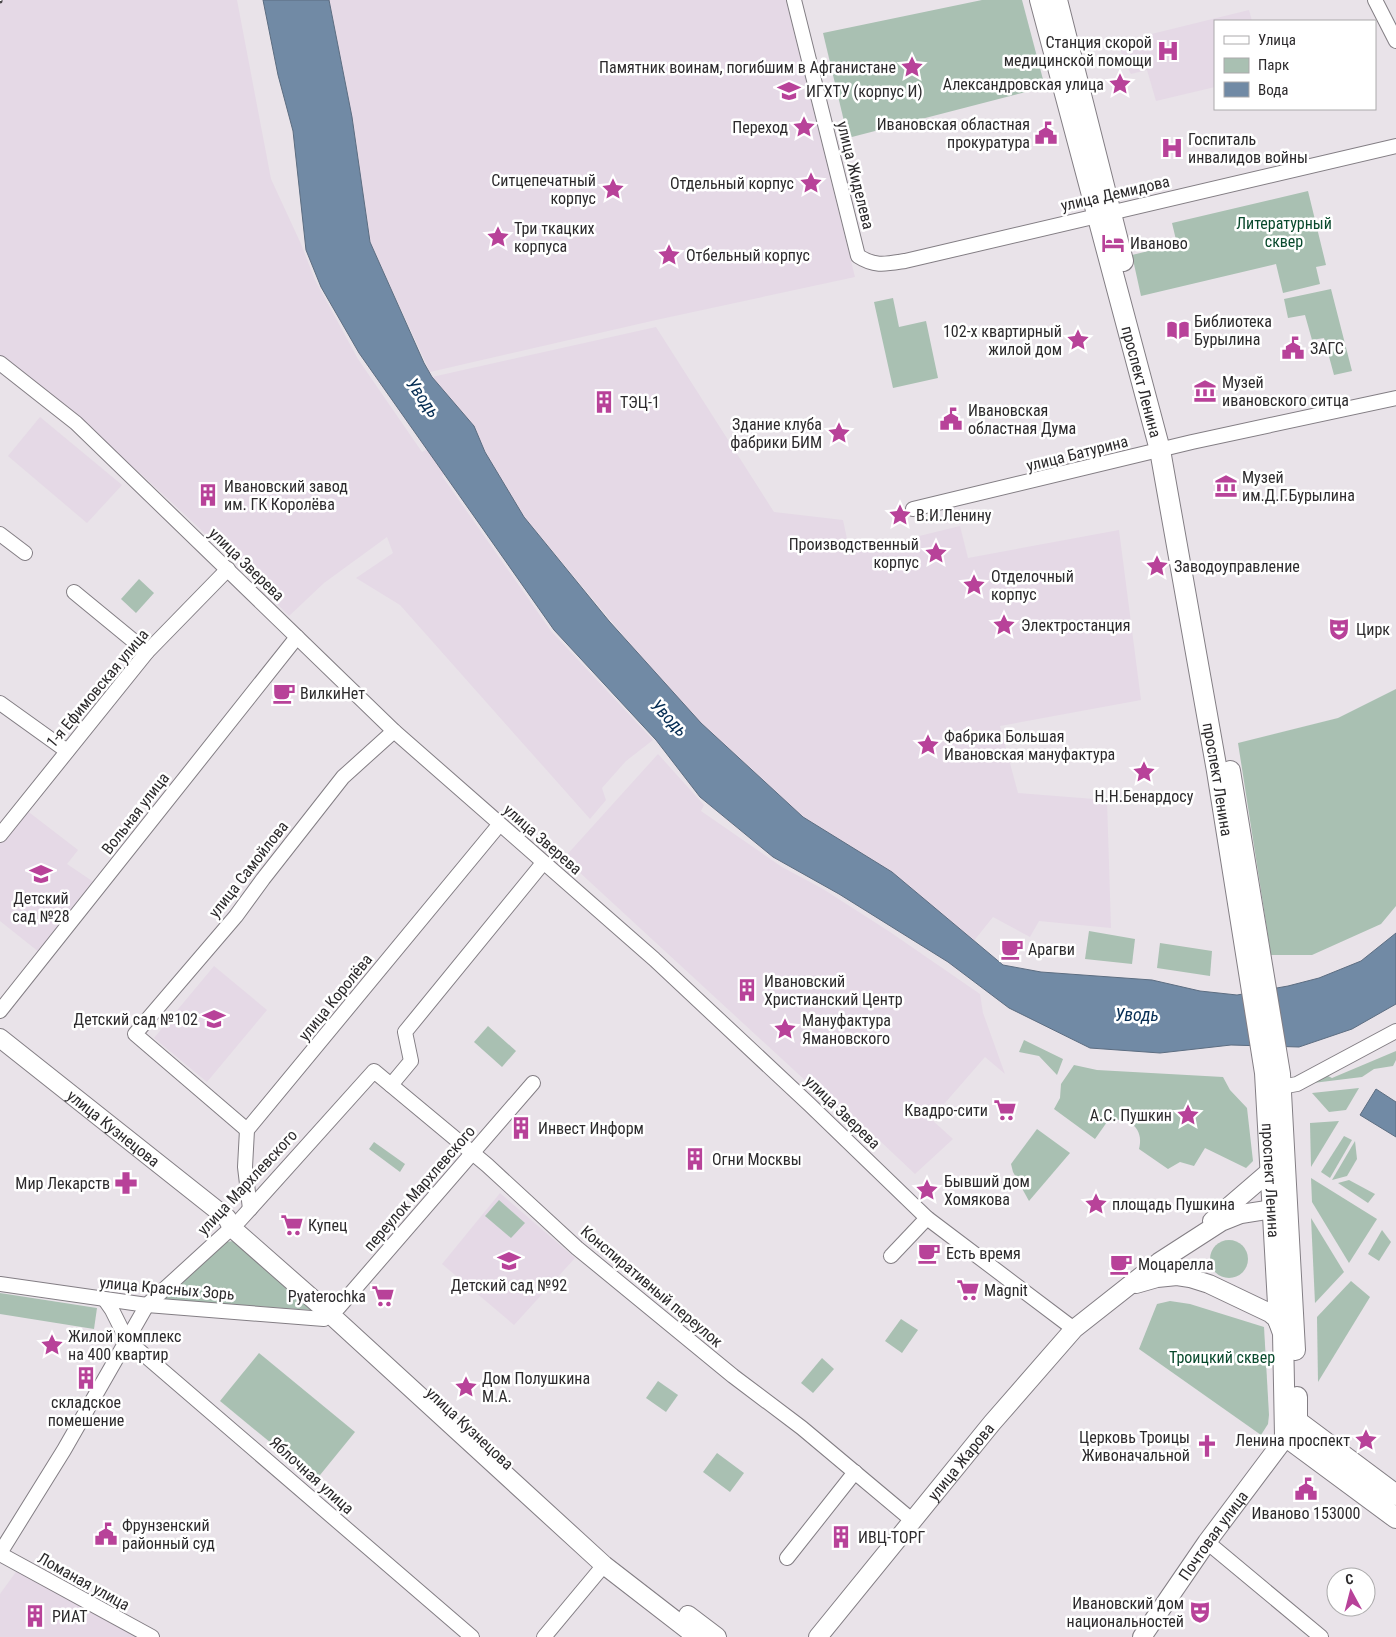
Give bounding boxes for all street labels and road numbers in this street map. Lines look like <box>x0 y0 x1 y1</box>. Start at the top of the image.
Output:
street label: улица Жиделева <box>833 119 878 231</box>
street label: улица Демидова <box>1059 172 1171 215</box>
street label: проспект Ленина <box>1117 324 1165 440</box>
street label: улица Батурина <box>1024 432 1130 475</box>
street label: улица Зверева <box>205 524 288 605</box>
street label: 1-я Ефимовская улица <box>42 625 152 751</box>
street label: проспект Ленина <box>1199 721 1236 837</box>
street label: Вольная улица <box>98 769 173 858</box>
street label: улица Зверева <box>500 800 586 878</box>
street label: улица Самойлова <box>205 817 292 921</box>
street label: улица Королёва <box>295 950 376 1045</box>
street label: улица Зверева <box>801 1072 884 1153</box>
street label: улица Кузнецова <box>63 1086 163 1171</box>
street label: переулок Мархлевского <box>360 1122 479 1255</box>
street label: проспект Ленина <box>1258 1122 1283 1238</box>
street label: улица Мархлевского <box>194 1126 301 1239</box>
street label: Конспиративный переулок <box>577 1222 727 1351</box>
street label: улица Красных Зорь <box>99 1273 235 1304</box>
street label: улица Кузнецова <box>422 1383 517 1474</box>
street label: улица Жарова <box>924 1419 998 1505</box>
street label: Яблочная улица <box>266 1433 358 1518</box>
street label: Почтовая улица <box>1175 1487 1252 1584</box>
street label: Ломаная улица <box>35 1548 133 1614</box>

